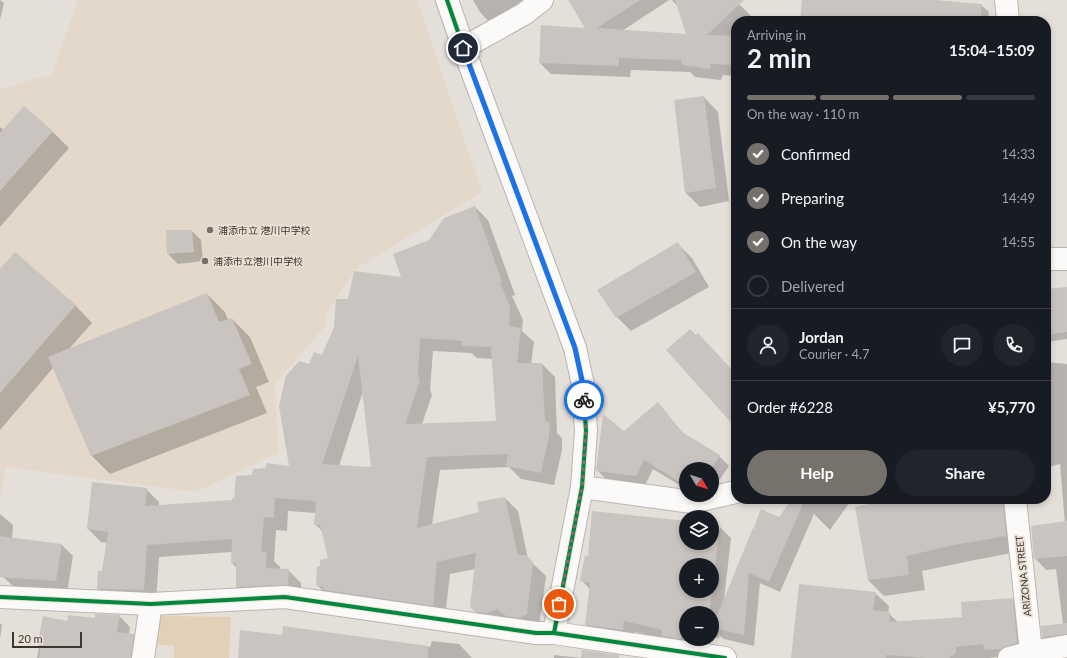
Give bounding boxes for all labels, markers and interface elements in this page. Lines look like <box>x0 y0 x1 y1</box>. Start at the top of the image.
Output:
text: Arriving in <box>747 27 806 43</box>
pin <box>446 31 480 65</box>
icon: home <box>452 37 474 59</box>
text: 15:04–15:09 <box>949 41 1035 59</box>
text: 2 min <box>747 42 811 74</box>
text: On the way · 110 m <box>747 106 859 122</box>
icon: check <box>747 143 769 165</box>
text: Confirmed <box>781 145 850 163</box>
text: 14:33 <box>1002 146 1035 162</box>
icon: check <box>747 187 769 209</box>
text: Preparing <box>781 189 844 207</box>
text: 14:49 <box>1002 190 1035 206</box>
place label: 浦添市立 港川中学校 <box>218 224 311 236</box>
marker: 浦添市立 港川中学校 <box>205 225 215 235</box>
icon: check <box>747 231 769 253</box>
text: On the way <box>781 233 857 251</box>
text: 14:55 <box>1002 234 1035 250</box>
place label: 浦添市立港川中学校 <box>213 255 303 267</box>
marker: 浦添市立港川中学校 <box>200 256 210 266</box>
text: Delivered <box>781 277 844 295</box>
button: person <box>747 324 789 366</box>
button: chat <box>941 324 983 366</box>
button: phone <box>993 324 1035 366</box>
text: Jordan <box>799 328 844 346</box>
text: Courier · 4.7 <box>799 346 870 362</box>
courier <box>564 380 604 420</box>
icon: bike <box>573 389 595 411</box>
text: Order #6228 <box>747 398 833 416</box>
text: ¥5,770 <box>988 398 1035 416</box>
button: Help <box>747 450 887 496</box>
button: Share <box>895 450 1035 496</box>
north arrow <box>679 462 719 502</box>
map controls <box>679 462 719 646</box>
button: layers <box>679 510 719 550</box>
street label: ARIZONA STREET <box>1013 535 1033 617</box>
button: + <box>679 558 719 598</box>
pin <box>542 587 576 621</box>
icon: bag <box>548 593 570 615</box>
button: − <box>679 606 719 646</box>
scale bar <box>12 630 82 649</box>
text: 20 m <box>18 632 43 645</box>

